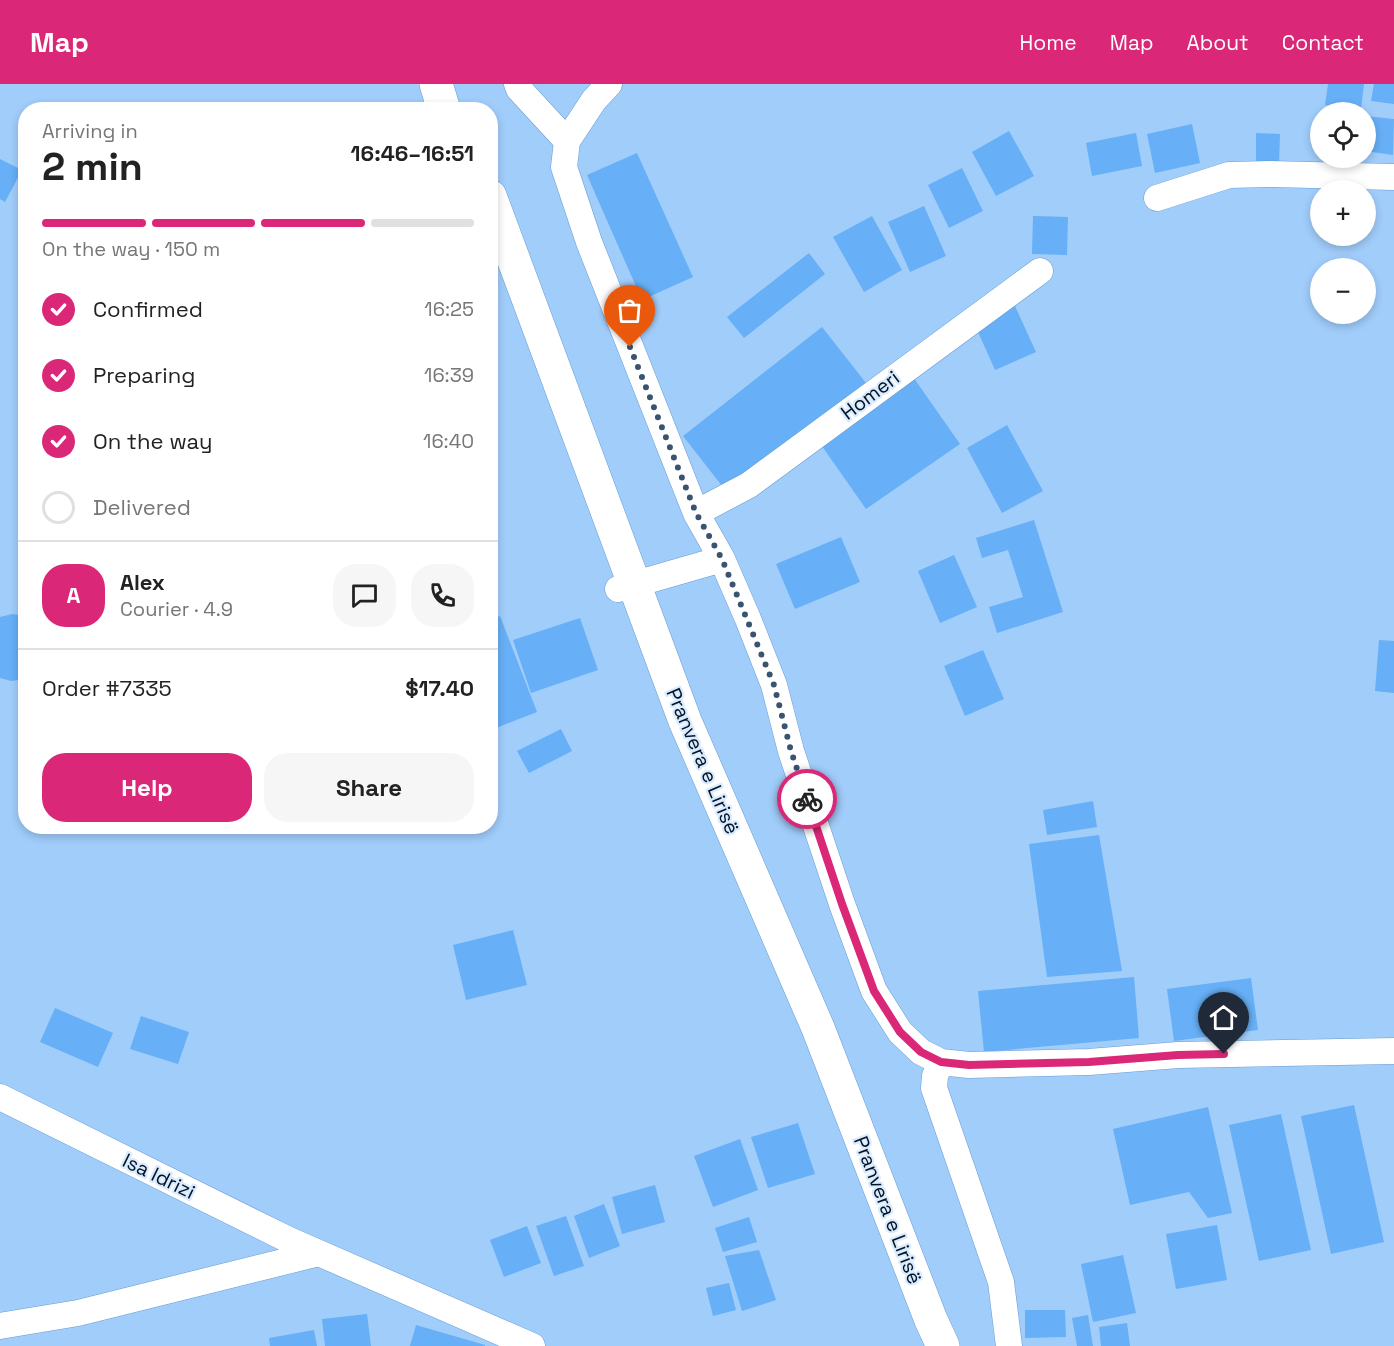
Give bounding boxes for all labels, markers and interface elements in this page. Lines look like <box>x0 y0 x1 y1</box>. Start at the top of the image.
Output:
text: Map <box>30 24 89 60</box>
text: Home <box>1019 29 1077 56</box>
text: Map <box>1110 29 1154 56</box>
text: About <box>1187 29 1249 56</box>
text: Contact <box>1282 29 1364 56</box>
map controls <box>1310 102 1376 324</box>
button: locate <box>1310 102 1376 168</box>
text: Arriving in <box>42 118 138 144</box>
text: 16:46–16:51 <box>351 139 474 167</box>
text: 2 min <box>42 142 143 191</box>
button: + <box>1310 180 1376 246</box>
text: On the way · 150 m <box>42 236 220 262</box>
button: − <box>1310 258 1376 324</box>
pin <box>604 285 655 347</box>
icon: check <box>42 293 75 326</box>
icon: bag <box>613 294 646 327</box>
text: Confirmed <box>93 295 203 323</box>
text: 16:25 <box>424 296 474 322</box>
icon: check <box>42 359 75 392</box>
text: Preparing <box>93 361 195 389</box>
text: 16:39 <box>424 362 474 388</box>
street label: Homeri <box>835 364 905 426</box>
icon: check <box>42 425 75 458</box>
text: On the way <box>93 427 212 455</box>
text: 16:40 <box>423 428 474 454</box>
text: Delivered <box>93 493 191 521</box>
button: chat <box>333 564 396 627</box>
button: phone <box>411 564 474 627</box>
text: Alex <box>120 568 165 596</box>
text: A <box>67 581 80 609</box>
text: Courier · 4.9 <box>120 596 233 622</box>
text: Order #7335 <box>42 674 172 702</box>
text: $17.40 <box>405 674 474 702</box>
street label: Pranvera e Lirisë <box>660 684 746 838</box>
button: Help <box>42 753 252 822</box>
button: Share <box>264 753 474 822</box>
courier <box>777 769 837 829</box>
icon: bike <box>791 783 824 816</box>
pin <box>1198 992 1249 1054</box>
icon: home <box>1207 1001 1240 1034</box>
street label: Pranvera e Lirisë <box>848 1132 928 1288</box>
street label: Isa Idrizi <box>118 1147 200 1205</box>

